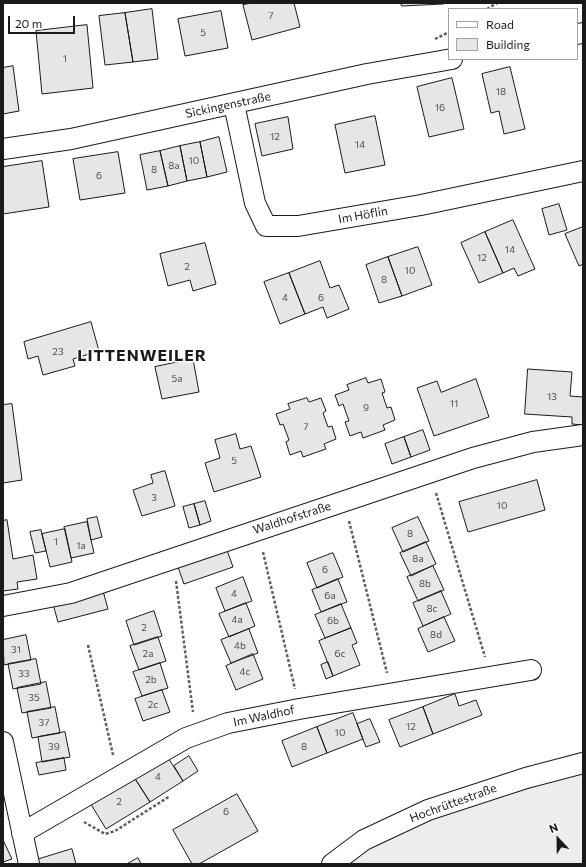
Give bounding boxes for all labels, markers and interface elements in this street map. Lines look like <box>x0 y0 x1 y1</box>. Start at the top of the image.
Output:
scale bar <box>10 8 77 34</box>
legend <box>448 8 578 60</box>
house number: 7 <box>268 10 274 22</box>
text: 20 m <box>15 16 42 30</box>
text: Road <box>486 17 514 31</box>
house number: 5 <box>200 27 206 39</box>
text: Building <box>486 37 530 51</box>
house number: 1 <box>63 53 67 65</box>
house number: 18 <box>496 86 506 98</box>
street label: Sickingenstraße <box>184 89 272 121</box>
house number: 16 <box>435 102 445 114</box>
house number: 12 <box>270 131 280 143</box>
house number: 14 <box>355 139 365 151</box>
house number: 10 <box>189 155 199 167</box>
house number: 8a <box>168 160 180 172</box>
house number: 8 <box>151 164 157 176</box>
house number: 6 <box>96 170 102 182</box>
street label: Im Höflin <box>337 204 389 226</box>
house number: 14 <box>505 244 515 256</box>
house number: 12 <box>477 252 487 264</box>
house number: 2 <box>184 261 190 273</box>
house number: 10 <box>405 265 415 277</box>
house number: 8 <box>381 274 387 286</box>
house number: 4 <box>282 292 288 304</box>
house number: 6 <box>318 292 324 304</box>
house number: 23 <box>52 346 64 358</box>
district label: LITTENWEILER <box>77 346 207 366</box>
house number: 5a <box>172 373 182 385</box>
house number: 13 <box>547 391 557 403</box>
house number: 11 <box>450 398 458 410</box>
house number: 9 <box>363 402 369 414</box>
house number: 7 <box>303 421 309 433</box>
house number: 5 <box>231 455 237 467</box>
house number: 3 <box>151 492 157 504</box>
street label: Waldhofstraße <box>251 499 333 537</box>
house number: 10 <box>497 500 507 512</box>
house number: 8 <box>407 528 413 540</box>
house number: 1 <box>54 536 58 548</box>
house number: 1a <box>76 540 86 552</box>
house number: 8a <box>412 553 424 565</box>
house number: 6 <box>322 564 328 576</box>
house number: 8b <box>419 578 431 590</box>
house number: 4 <box>231 588 237 600</box>
house number: 6a <box>324 590 336 602</box>
house number: 8c <box>426 603 438 615</box>
house number: 4a <box>231 614 243 626</box>
house number: 6b <box>327 615 339 627</box>
house number: 2 <box>141 622 147 634</box>
house number: 8d <box>430 629 442 641</box>
house number: 4b <box>234 640 246 652</box>
house number: 31 <box>11 644 21 656</box>
house number: 2a <box>143 648 153 660</box>
house number: 6c <box>334 648 346 660</box>
house number: 4c <box>240 666 250 678</box>
house number: 33 <box>18 668 30 680</box>
house number: 2b <box>145 674 157 686</box>
house number: 35 <box>28 692 40 704</box>
house number: 2c <box>148 699 158 711</box>
street label: Im Waldhof <box>232 702 296 730</box>
house number: 37 <box>39 717 49 729</box>
house number: 12 <box>406 721 416 733</box>
house number: 10 <box>335 727 345 739</box>
house number: 39 <box>48 741 60 753</box>
house number: 8 <box>301 741 307 753</box>
house number: 4 <box>155 771 161 783</box>
street label: Hochrüttestraße <box>408 781 498 825</box>
house number: 2 <box>116 796 122 808</box>
house number: 6 <box>223 806 229 818</box>
north arrow <box>538 819 578 859</box>
text: N <box>547 820 560 835</box>

